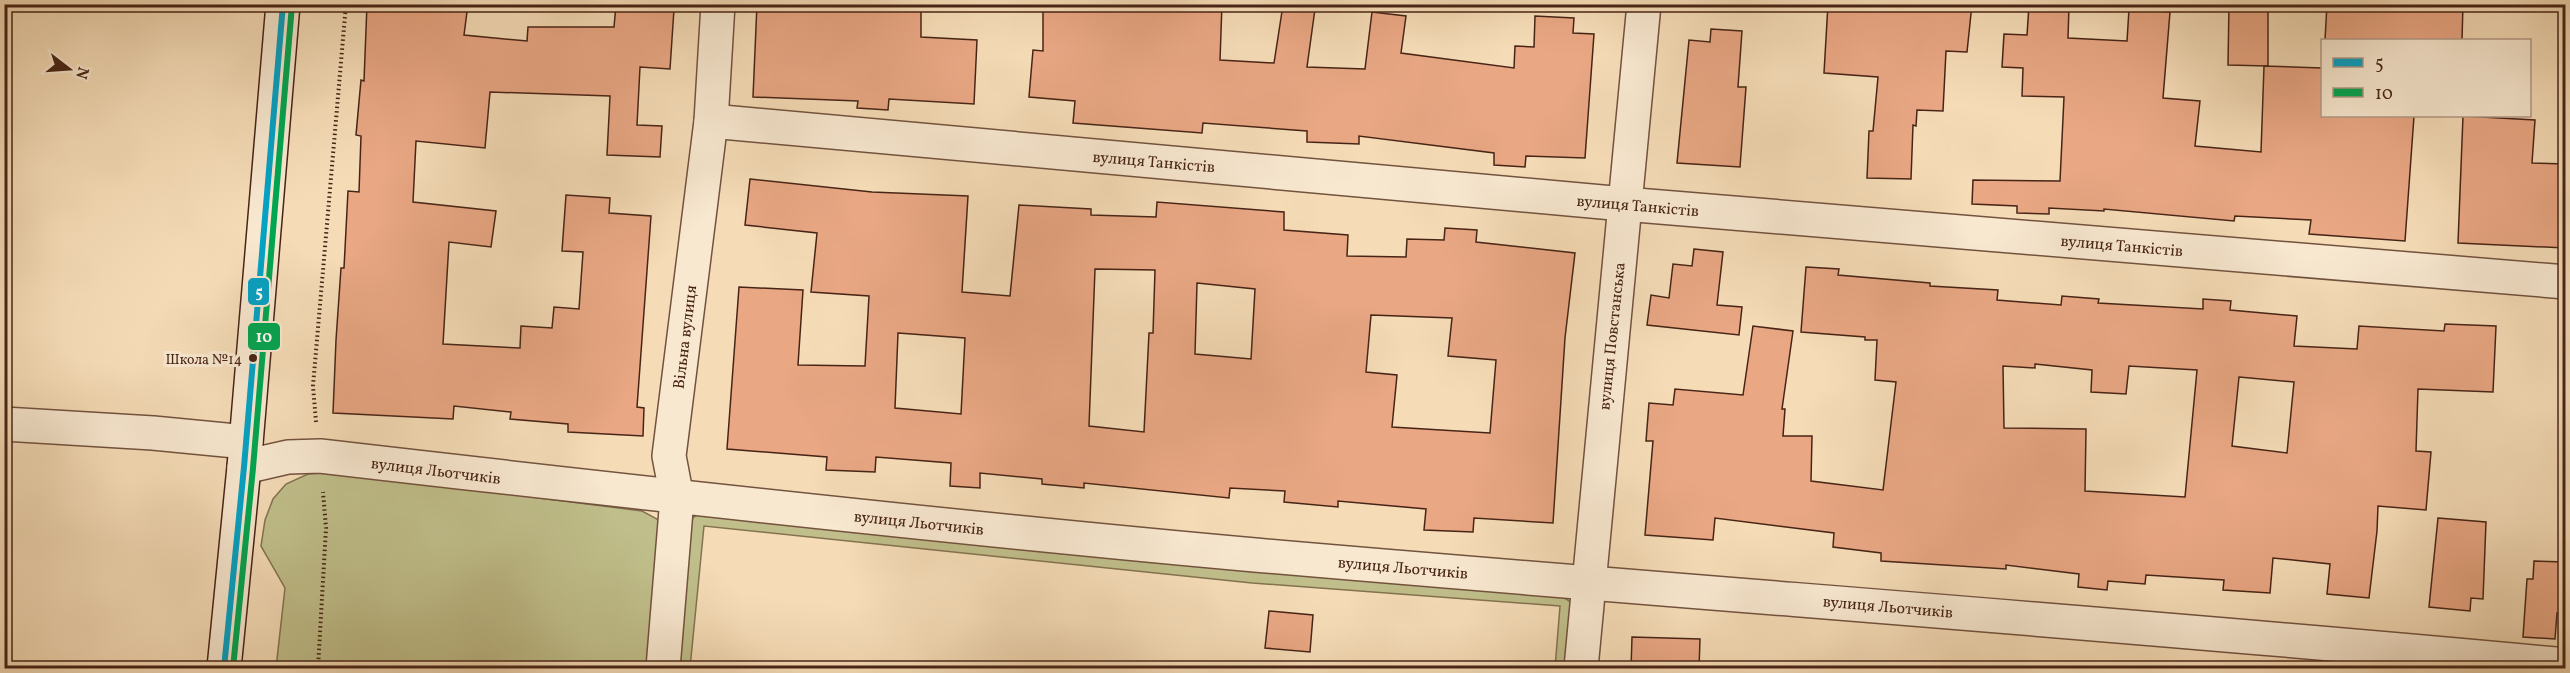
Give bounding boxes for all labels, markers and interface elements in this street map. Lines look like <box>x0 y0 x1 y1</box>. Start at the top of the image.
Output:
north arrow <box>39 39 99 99</box>
legend <box>2321 39 2531 117</box>
text: 5 <box>2375 52 2384 77</box>
text: N <box>69 64 94 82</box>
text: 10 <box>2375 82 2393 107</box>
street label: вулиця Танкістів <box>1092 147 1216 179</box>
street label: вулиця Танкістів <box>1576 191 1700 223</box>
street label: вулиця Танкістів <box>2060 231 2184 263</box>
street label: вулиця Повстанська <box>1594 261 1632 411</box>
line badge: 5 <box>247 277 270 306</box>
text: 5 <box>255 282 263 304</box>
street label: Вільна вулиця <box>669 284 703 390</box>
line badge: 10 <box>247 322 281 351</box>
text: 10 <box>256 327 272 349</box>
place label: Школа №14 <box>166 351 242 370</box>
marker: Школа №14 <box>247 352 259 364</box>
street label: вулиця Льотчиків <box>370 453 502 491</box>
street label: вулиця Льотчиків <box>853 506 985 542</box>
street label: вулиця Льотчиків <box>1337 552 1469 586</box>
street label: вулиця Льотчиків <box>1822 591 1954 625</box>

